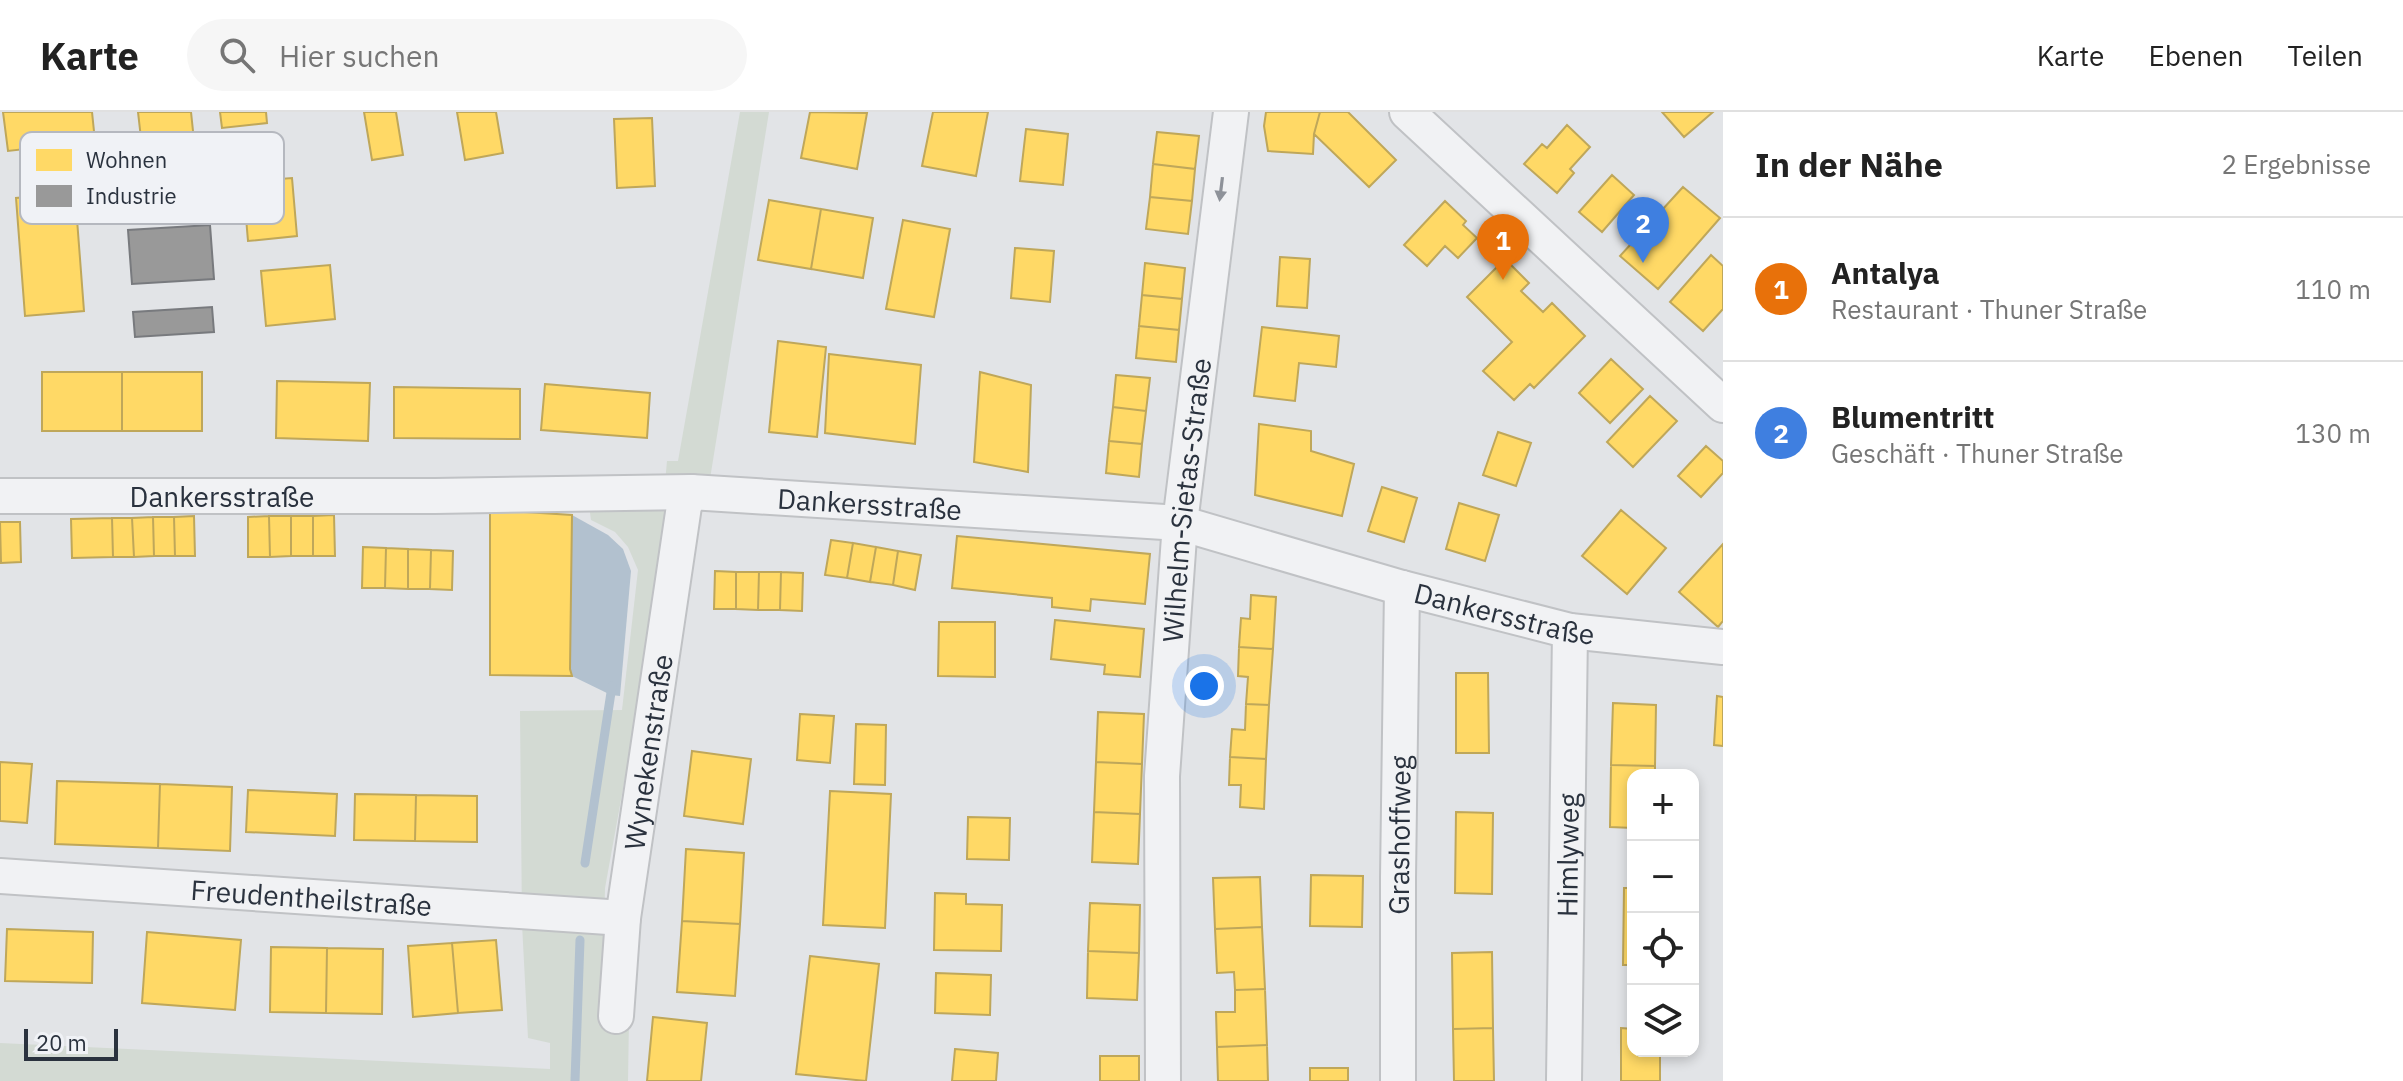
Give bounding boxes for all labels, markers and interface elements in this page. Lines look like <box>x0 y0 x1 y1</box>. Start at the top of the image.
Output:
search box <box>187 19 747 91</box>
text: Karte <box>40 31 139 80</box>
icon: search <box>215 33 259 77</box>
text: Hier suchen <box>279 36 440 75</box>
text: Karte <box>2037 37 2104 74</box>
text: Ebenen <box>2148 37 2244 74</box>
text: Teilen <box>2288 37 2363 74</box>
legend <box>20 132 284 224</box>
text: In der Nähe <box>1755 142 1943 186</box>
text: Wohnen <box>86 145 167 174</box>
text: 2 Ergebnisse <box>2222 147 2371 181</box>
one-way arrow <box>1214 177 1227 202</box>
text: Industrie <box>86 181 177 210</box>
pin: 2 <box>1617 197 1669 263</box>
pin: 1 <box>1477 214 1529 280</box>
text: Antalya <box>1831 253 1940 292</box>
text: 1 <box>1773 272 1789 306</box>
text: 110 m <box>2295 272 2371 306</box>
text: Restaurant · Thuner Straße <box>1831 292 2147 326</box>
street label: Wilhelm-Sietas-Straße <box>1153 356 1219 643</box>
text: Blumentritt <box>1831 397 1995 436</box>
text: 2 <box>1773 416 1789 450</box>
text: 130 m <box>2295 416 2371 450</box>
text: Geschäft · Thuner Straße <box>1831 436 2124 470</box>
street label: Dankersstraße <box>130 478 314 515</box>
street label: Dankersstraße <box>776 479 963 528</box>
street label: Dankersstraße <box>1410 573 1596 652</box>
street label: Wynekenstraße <box>615 652 680 852</box>
your location <box>1184 666 1224 706</box>
street label: Grashoffweg <box>1379 755 1418 915</box>
map controls <box>1627 769 1699 1057</box>
button: + <box>1627 769 1699 841</box>
street label: Himlyweg <box>1548 793 1586 917</box>
button: − <box>1627 841 1699 913</box>
street label: Freudentheilstraße <box>190 870 433 924</box>
button: locate <box>1627 913 1699 985</box>
button: layers <box>1627 985 1699 1057</box>
scale bar <box>24 1025 118 1061</box>
text: 20 m <box>36 1028 87 1057</box>

